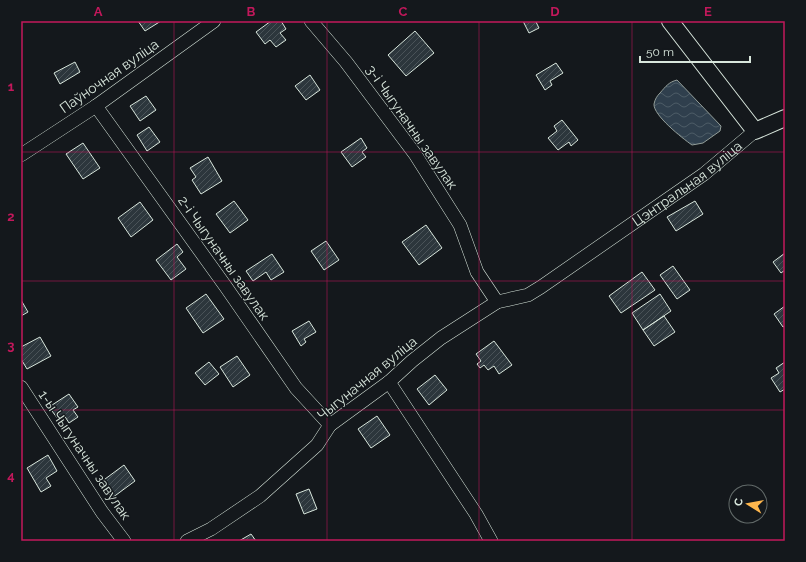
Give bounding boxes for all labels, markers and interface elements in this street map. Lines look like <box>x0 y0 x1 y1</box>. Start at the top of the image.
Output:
text: A <box>94 4 103 19</box>
text: B <box>247 4 256 19</box>
text: C <box>399 4 408 19</box>
text: D <box>550 4 560 19</box>
text: E <box>704 4 712 19</box>
street label: Паўночная вуліца <box>56 36 162 116</box>
scale bar <box>640 38 750 64</box>
text: 50 m <box>646 45 674 59</box>
street label: 3-і Чыгуначны завулак <box>363 62 461 192</box>
text: 1 <box>8 79 15 94</box>
street label: Цэнтральная вуліца <box>629 138 745 229</box>
street label: 2-і Чыгуначны завулак <box>175 193 273 323</box>
text: 2 <box>7 209 15 224</box>
street label: Чыгуначная вуліца <box>314 333 420 423</box>
text: 3 <box>7 338 15 353</box>
street label: 1-ы Чыгуначны завулак <box>36 387 134 523</box>
text: 4 <box>7 468 15 483</box>
north arrow <box>728 484 768 524</box>
text: С <box>732 497 746 507</box>

